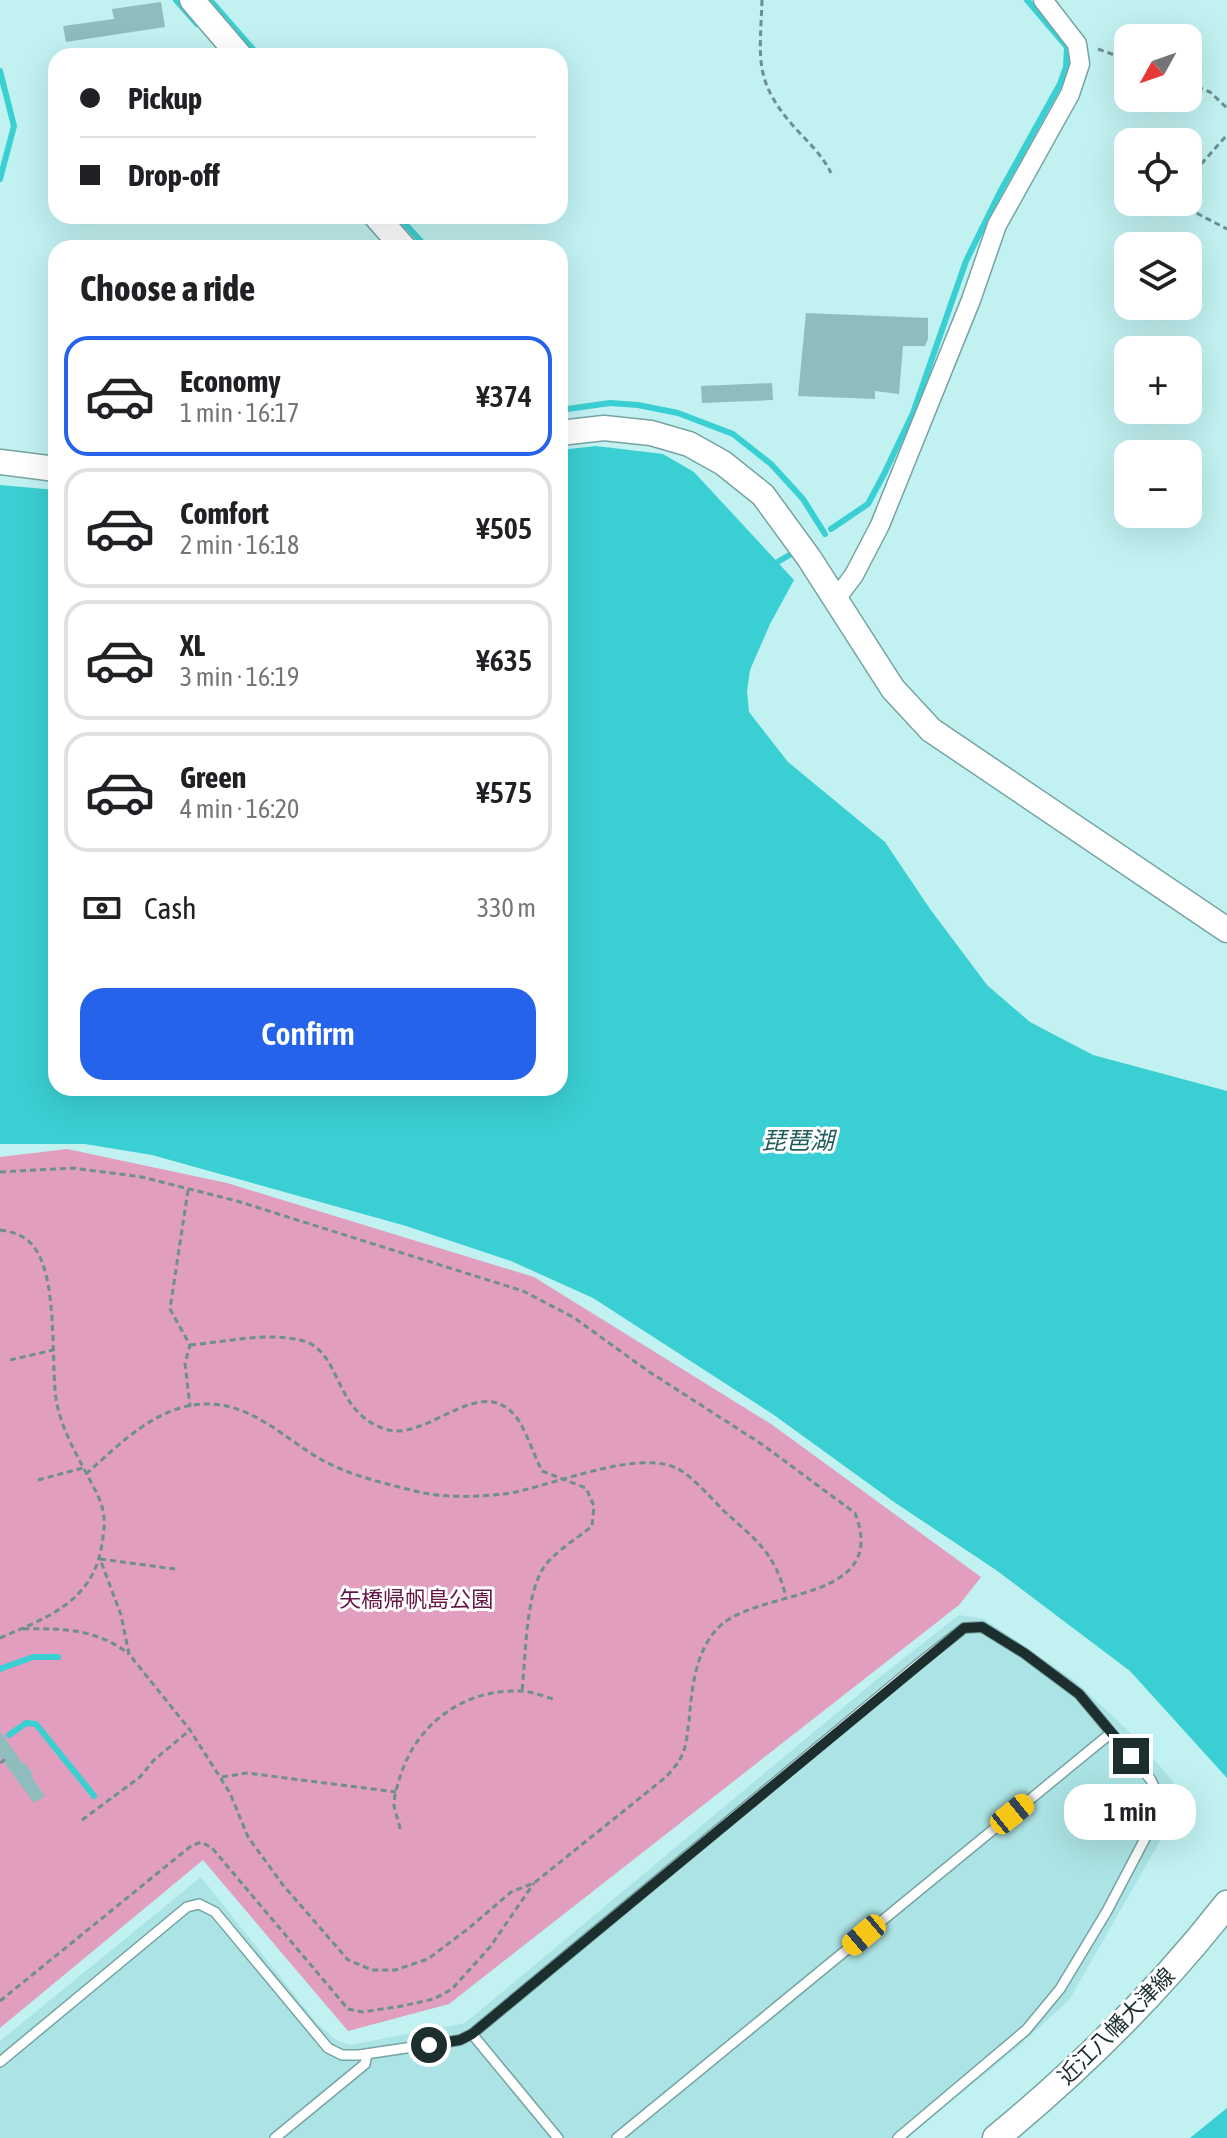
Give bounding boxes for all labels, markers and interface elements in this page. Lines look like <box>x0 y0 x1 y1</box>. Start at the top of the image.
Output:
north arrow <box>1114 24 1202 112</box>
map controls <box>1114 24 1202 528</box>
text: Pickup <box>128 81 202 115</box>
button: locate <box>1114 128 1202 216</box>
text: Drop-off <box>128 158 220 192</box>
button: layers <box>1114 232 1202 320</box>
text: Choose a ride <box>80 267 255 309</box>
button: + <box>1114 336 1202 424</box>
icon: car <box>84 360 156 432</box>
text: Economy <box>180 364 281 398</box>
text: ¥374 <box>476 379 532 413</box>
text: 1 min · 16:17 <box>180 398 299 428</box>
button: − <box>1114 440 1202 528</box>
icon: car <box>84 492 156 564</box>
text: Comfort <box>180 496 269 530</box>
text: ¥505 <box>476 511 532 545</box>
text: 2 min · 16:18 <box>180 530 299 560</box>
icon: car <box>84 624 156 696</box>
text: XL <box>180 628 205 662</box>
text: ¥635 <box>476 643 532 677</box>
text: 3 min · 16:19 <box>180 662 299 692</box>
icon: car <box>84 756 156 828</box>
text: Green <box>180 760 246 794</box>
text: ¥575 <box>476 775 532 809</box>
text: 4 min · 16:20 <box>180 794 299 824</box>
icon: cash <box>80 886 124 930</box>
text: Cash <box>144 891 197 925</box>
text: 330 m <box>477 893 536 923</box>
button: Confirm <box>80 988 536 1080</box>
water label: 琵琶湖 <box>762 1127 838 1154</box>
park label: 矢橋帰帆島公園 <box>339 1586 493 1612</box>
route end <box>1113 1738 1149 1774</box>
callout: 1 min <box>1065 1784 1197 1840</box>
car <box>986 1790 1038 1838</box>
text: 1 min <box>1103 1797 1157 1827</box>
car <box>838 1910 890 1960</box>
street label: 近江八幡大津線 <box>1052 1962 1180 2090</box>
route start <box>411 2027 447 2063</box>

